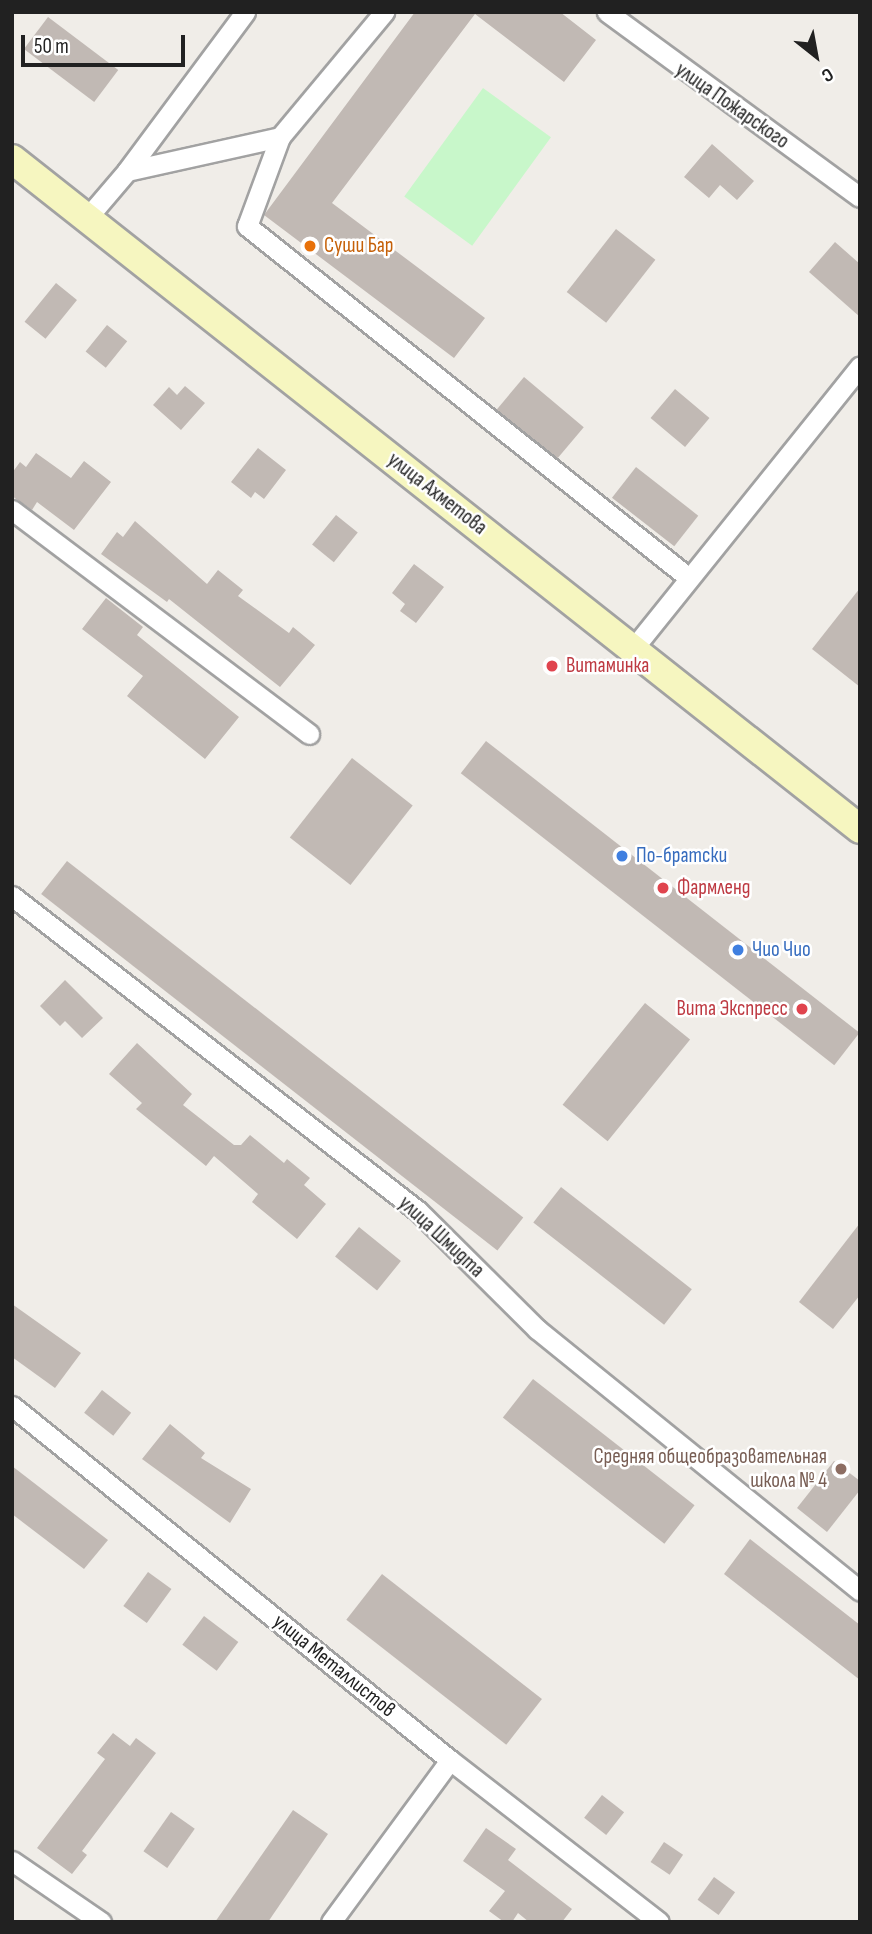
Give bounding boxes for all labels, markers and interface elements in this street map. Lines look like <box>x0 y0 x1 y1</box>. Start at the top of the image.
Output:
scale bar <box>24 21 189 65</box>
north arrow <box>781 21 851 91</box>
text: 50 m <box>34 34 69 59</box>
street label: улица Пожарского <box>670 58 794 154</box>
text: С <box>817 62 837 87</box>
place label: Суши Бар <box>324 233 394 259</box>
marker: Суши Бар <box>302 238 318 254</box>
street label: улица Ахметова <box>382 447 492 541</box>
place label: Витаминка <box>566 653 649 679</box>
marker: Витаминка <box>544 658 560 674</box>
place label: По-братски <box>636 843 727 869</box>
marker: По-братски <box>614 848 630 864</box>
place label: Фармленд <box>677 875 750 901</box>
marker: Фармленд <box>655 880 671 896</box>
place label: Чио Чио <box>752 937 811 963</box>
marker: Чио Чио <box>730 942 746 958</box>
place label: Вита Экспресс <box>676 996 788 1022</box>
marker: Вита Экспресс <box>794 1001 810 1017</box>
street label: улица Шмидта <box>393 1191 489 1283</box>
place label: Средняя общеобразовательная школа № 4 <box>593 1444 827 1494</box>
marker: Средняя общеобразовательная школа № 4 <box>833 1461 849 1477</box>
street label: улица Металлистов <box>268 1609 400 1723</box>

